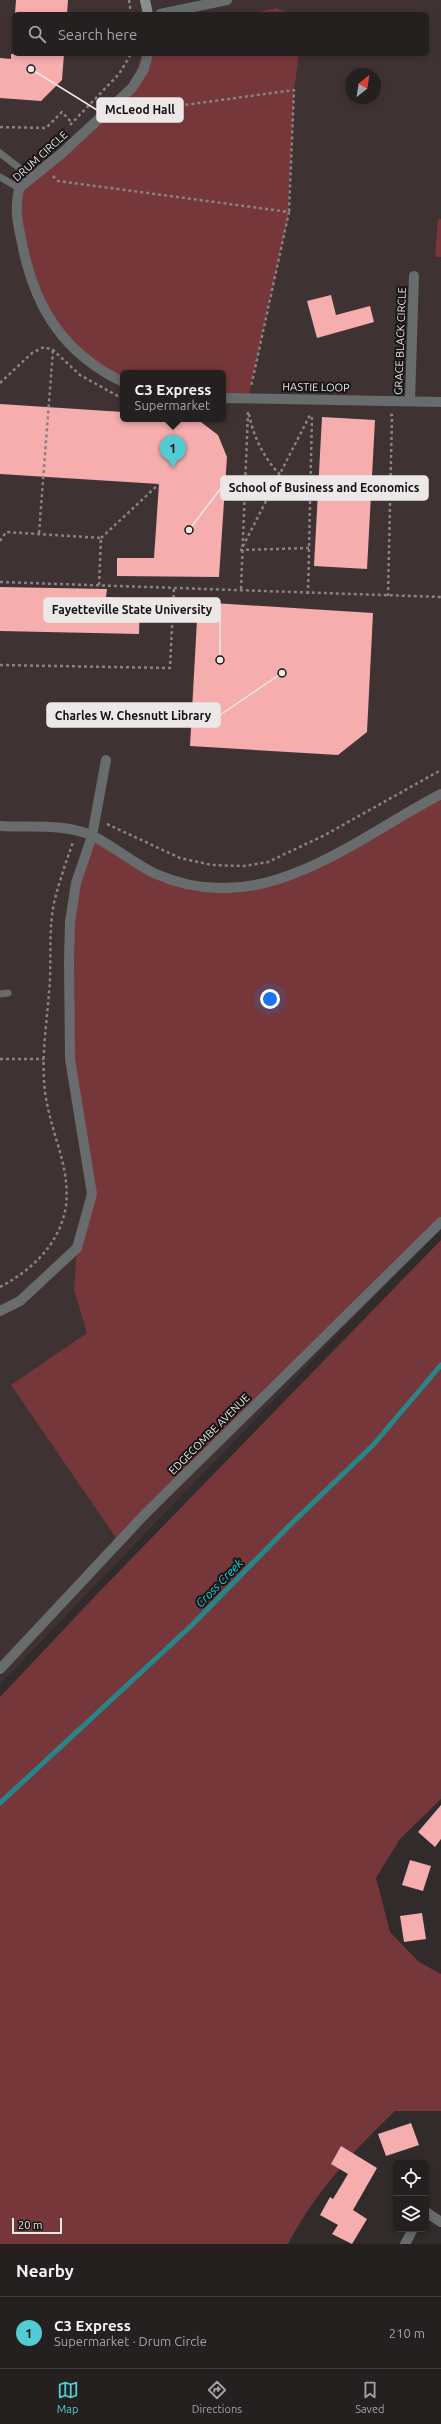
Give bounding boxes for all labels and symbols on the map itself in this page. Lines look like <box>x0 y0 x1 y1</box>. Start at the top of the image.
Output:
north arrow <box>345 68 381 104</box>
callout: McLeod Hall <box>97 98 183 122</box>
text: McLeod Hall <box>105 103 175 116</box>
street label: DRUM CIRCLE <box>10 128 70 184</box>
street label: GRACE BLACK CIRCLE <box>392 287 408 395</box>
street label: HASTIE LOOP <box>282 380 350 394</box>
pin: 1 <box>160 435 186 468</box>
callout: School of Business and Economics <box>221 476 428 500</box>
text: School of Business and Economics <box>229 481 420 494</box>
callout: Fayetteville State University <box>44 598 220 622</box>
text: Fayetteville State University <box>52 603 213 616</box>
callout: Charles W. Chesnutt Library <box>47 703 220 727</box>
text: Charles W. Chesnutt Library <box>55 709 212 722</box>
your location <box>260 989 280 1009</box>
street label: EDGECOMBE AVENUE <box>166 1391 252 1477</box>
water label: Cross Creek <box>193 1556 246 1610</box>
scale bar <box>12 2216 62 2235</box>

